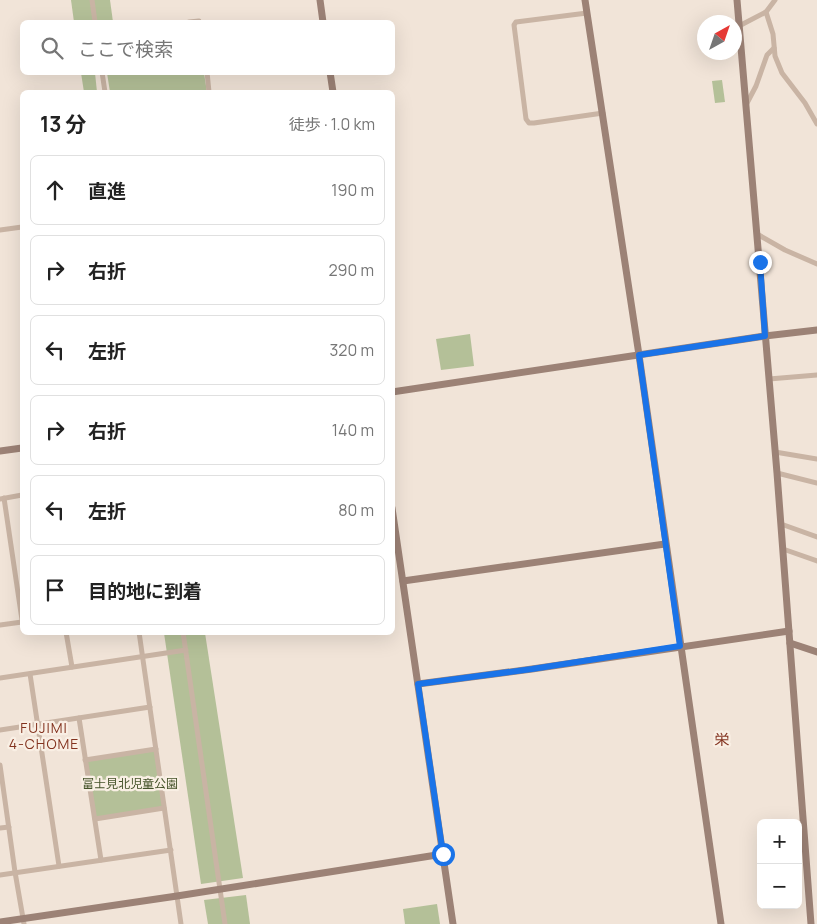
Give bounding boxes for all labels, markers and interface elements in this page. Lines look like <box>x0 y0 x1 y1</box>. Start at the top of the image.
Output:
north arrow <box>697 15 742 60</box>
search box <box>20 20 395 75</box>
icon: search <box>38 34 66 62</box>
text: ここで検索 <box>78 36 173 62</box>
text: 13 分 <box>40 110 87 138</box>
text: 徒歩 · 1.0 km <box>289 113 375 135</box>
icon: ahead <box>41 176 69 204</box>
text: 直進 <box>88 178 126 204</box>
text: 190 m <box>331 179 374 201</box>
route end <box>749 251 772 274</box>
icon: right <box>41 256 69 284</box>
text: 右折 <box>88 258 126 284</box>
text: 290 m <box>328 259 374 281</box>
icon: left <box>41 336 69 364</box>
text: 左折 <box>88 338 126 364</box>
text: 320 m <box>330 339 374 361</box>
icon: right <box>41 416 69 444</box>
text: 右折 <box>88 418 126 444</box>
text: 140 m <box>332 419 374 441</box>
icon: left <box>41 496 69 524</box>
text: 左折 <box>88 498 126 524</box>
text: 80 m <box>338 499 374 521</box>
icon: arrive <box>41 576 69 604</box>
text: 目的地に到着 <box>88 578 202 604</box>
district label: FUJIMI 4-CHOME <box>9 718 79 753</box>
district label: 栄 <box>714 729 730 750</box>
park label: 富士見北児童公園 <box>82 775 178 792</box>
map controls <box>757 819 802 909</box>
button: + <box>757 819 802 864</box>
route start <box>432 843 455 866</box>
button: − <box>757 864 802 909</box>

